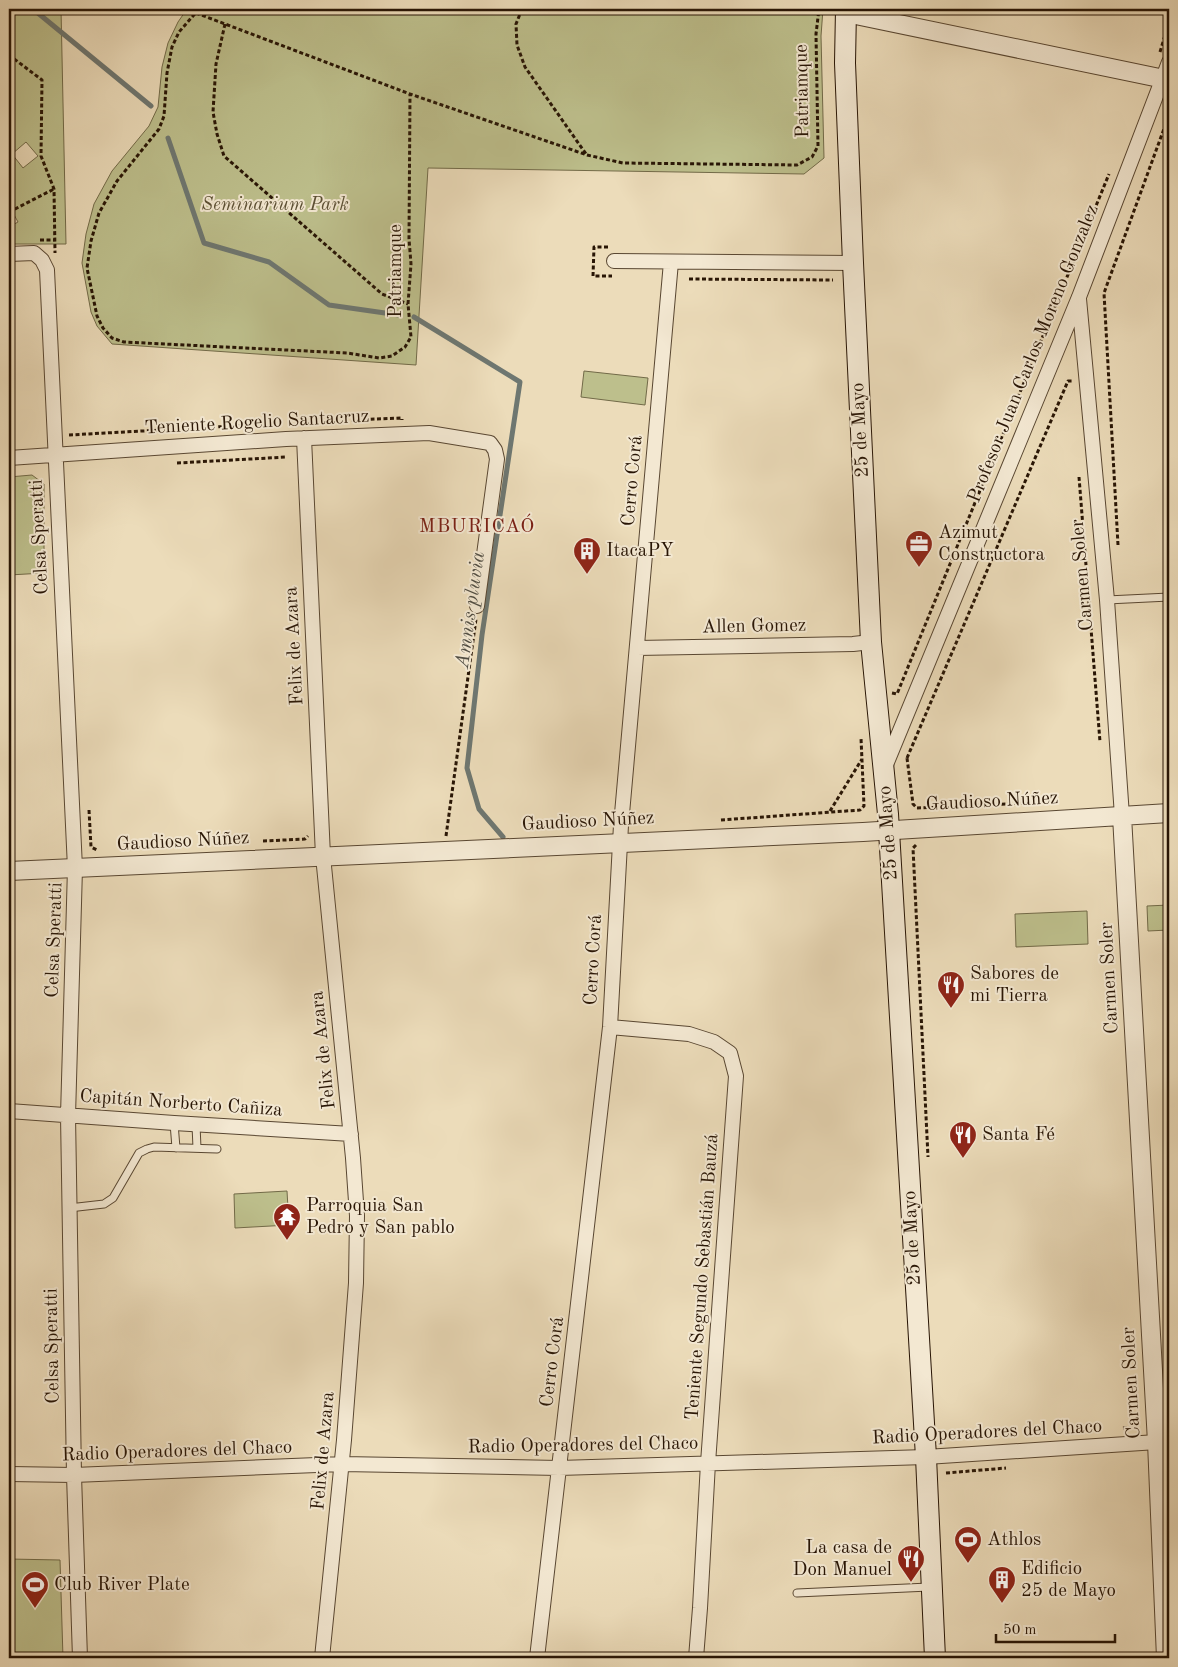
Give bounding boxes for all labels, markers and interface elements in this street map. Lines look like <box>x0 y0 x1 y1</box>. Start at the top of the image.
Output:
street label: Patriamque <box>793 44 813 138</box>
park label: Seminarium Park <box>201 196 349 215</box>
street label: Profesor Juan Carlos Moreno Gonzalez <box>965 202 1103 506</box>
street label: Patriamque <box>387 224 406 318</box>
street label: 25 de Mayo <box>849 382 873 478</box>
street label: Teniente Rogelio Santacruz <box>144 408 370 438</box>
street label: Cerro Corá <box>620 434 646 527</box>
street label: Celsa Speratti <box>27 479 53 595</box>
district label: MBURICAÓ <box>419 513 535 537</box>
street label: Carmen Soler <box>1069 518 1097 632</box>
place label: Azimut Constructora <box>938 524 1045 565</box>
office icon: Azimut Constructora <box>904 529 934 568</box>
building icon: ItacaPY <box>572 536 602 575</box>
place label: ItacaPY <box>606 542 674 561</box>
water label: Amnis pluvia <box>453 550 489 671</box>
street label: Felix de Azara <box>282 585 308 706</box>
street label: Allen Gomez <box>702 617 806 637</box>
street label: 25 de Mayo <box>876 785 902 881</box>
street label: Gaudioso Núñez <box>925 789 1059 815</box>
street label: Gaudioso Núñez <box>521 809 655 835</box>
street label: Gaudioso Núñez <box>116 829 250 855</box>
street label: Celsa Speratti <box>43 882 67 998</box>
street label: Cerro Corá <box>582 913 606 1006</box>
street label: Carmen Soler <box>1098 921 1122 1035</box>
place label: Sabores de mi Tierra <box>970 965 1059 1006</box>
restaurant icon: Sabores de mi Tierra <box>936 970 966 1009</box>
street label: Felix de Azara <box>308 989 340 1110</box>
street label: Capitán Norberto Cañiza <box>79 1087 284 1121</box>
restaurant icon: Santa Fé <box>948 1120 978 1159</box>
place label: Santa Fé <box>982 1126 1055 1145</box>
street label: Teniente Segundo Sebastián Bauzá <box>684 1133 723 1421</box>
street label: 25 de Mayo <box>901 1190 925 1286</box>
place label: Parroquia San Pedro y San pablo <box>306 1197 455 1238</box>
temple icon: Parroquia San Pedro y San pablo <box>272 1202 302 1241</box>
street label: Celsa Speratti <box>42 1288 64 1404</box>
street label: Cerro Corá <box>538 1315 568 1408</box>
street label: Carmen Soler <box>1120 1326 1144 1440</box>
street label: Felix de Azara <box>309 1390 339 1511</box>
street label: Radio Operadores del Chaco <box>871 1417 1103 1449</box>
street label: Radio Operadores del Chaco <box>468 1434 698 1458</box>
street label: Radio Operadores del Chaco <box>61 1438 293 1466</box>
sports icon: Athlos <box>953 1525 983 1564</box>
place label: Athlos <box>987 1531 1041 1550</box>
place label: La casa de Don Manuel <box>793 1539 892 1580</box>
restaurant icon: La casa de Don Manuel <box>896 1544 926 1583</box>
place label: Edificio 25 de Mayo <box>1021 1560 1116 1601</box>
building icon: Edificio 25 de Mayo <box>987 1565 1017 1604</box>
sports icon: Club River Plate <box>20 1570 50 1609</box>
place label: Club River Plate <box>54 1576 190 1595</box>
scale bar <box>996 1612 1114 1644</box>
text: 50 m <box>1003 1623 1037 1638</box>

